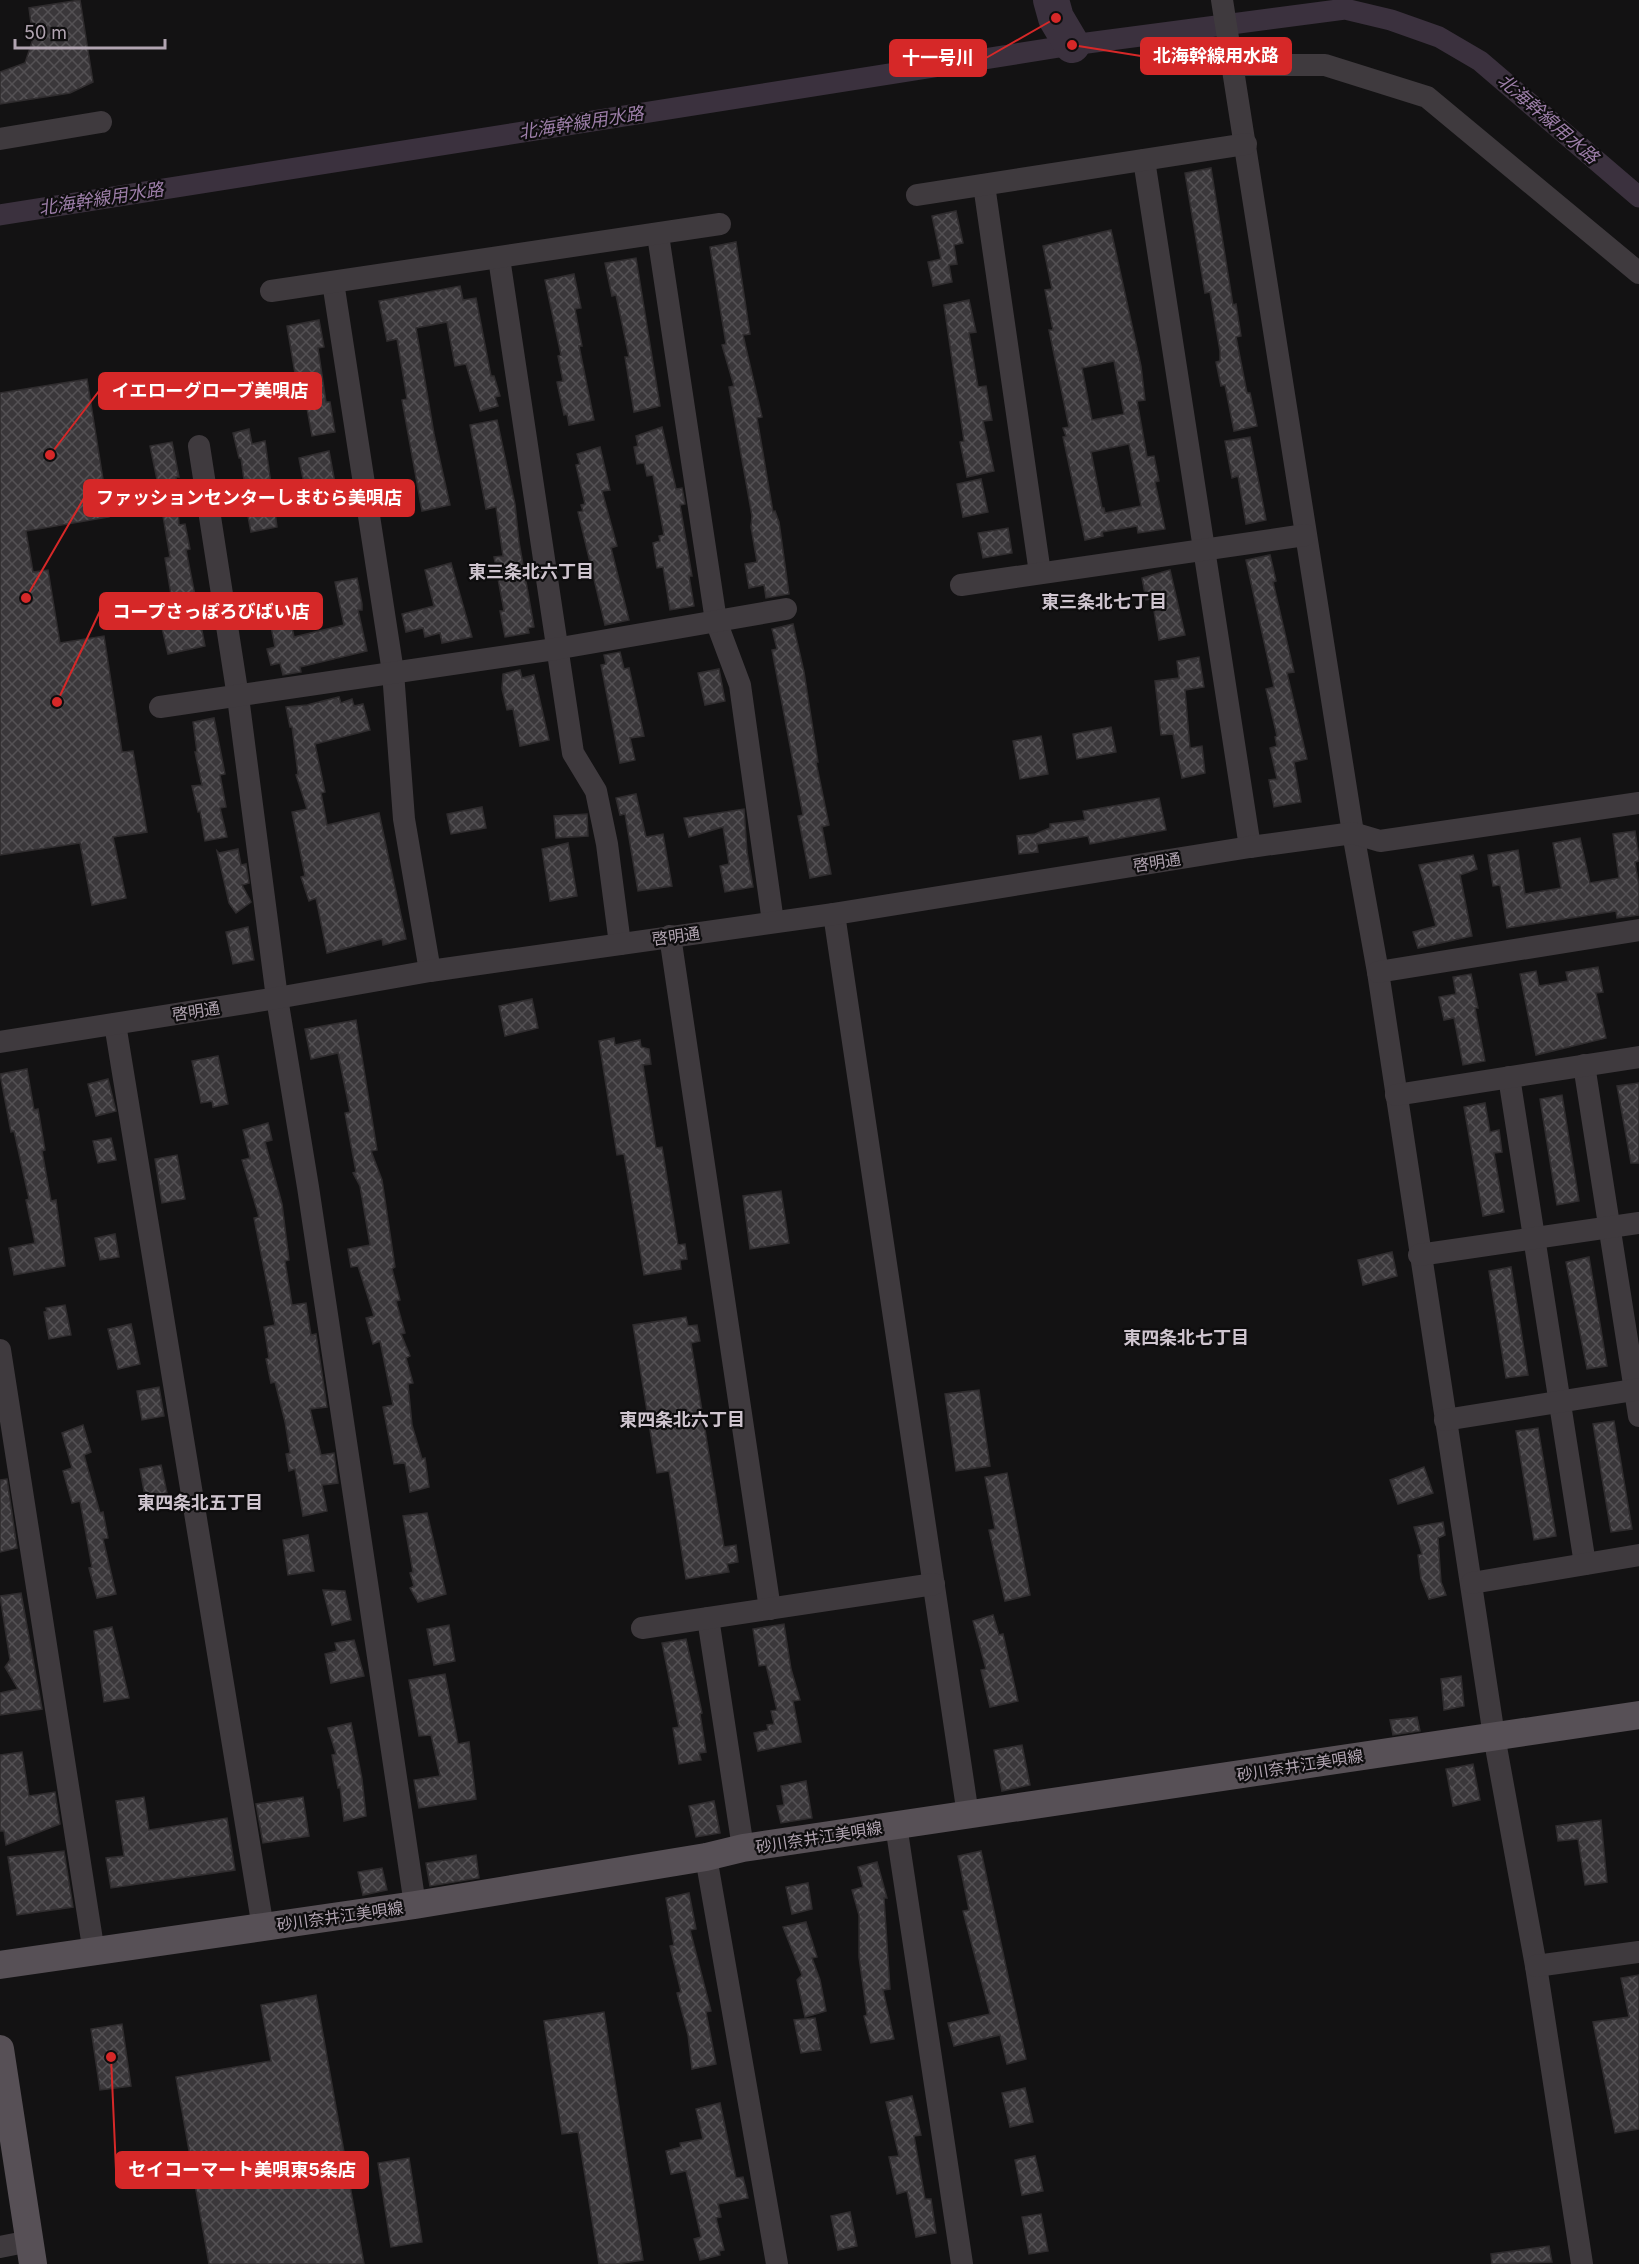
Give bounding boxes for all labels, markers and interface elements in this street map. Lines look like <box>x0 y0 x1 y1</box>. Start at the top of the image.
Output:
scale bar <box>15 12 165 50</box>
text: 50 m <box>24 22 67 43</box>
callout: 北海幹線用水路 <box>1141 38 1291 74</box>
callout: 十一号川 <box>890 40 986 76</box>
text: 北海幹線用水路 <box>1153 45 1279 66</box>
text: 十一号川 <box>902 47 974 68</box>
water label: 北海幹線用水路 <box>1494 69 1604 169</box>
water label: 北海幹線用水路 <box>517 102 647 143</box>
water label: 北海幹線用水路 <box>37 178 167 219</box>
callout: イエローグローブ美唄店 <box>99 373 321 409</box>
text: イエローグローブ美唄店 <box>112 380 308 401</box>
callout: ファッションセンターしまむら美唄店 <box>84 480 414 516</box>
text: ファッションセンターしまむら美唄店 <box>96 487 402 508</box>
district label: 東三条北六丁目 <box>468 561 594 582</box>
district label: 東三条北七丁目 <box>1041 591 1167 612</box>
callout: コープさっぽろびばい店 <box>100 593 322 629</box>
text: コープさっぽろびばい店 <box>113 601 309 622</box>
street label: 啓明通 <box>1132 848 1182 876</box>
street label: 啓明通 <box>651 923 701 949</box>
street label: 啓明通 <box>171 997 221 1025</box>
district label: 東四条北七丁目 <box>1123 1327 1249 1348</box>
district label: 東四条北六丁目 <box>619 1409 745 1430</box>
district label: 東四条北五丁目 <box>137 1492 263 1513</box>
street label: 砂川奈井江美唄線 <box>1235 1745 1365 1785</box>
street label: 砂川奈井江美唄線 <box>754 1817 884 1857</box>
street label: 砂川奈井江美唄線 <box>275 1897 405 1935</box>
callout: セイコーマート美唄東5条店 <box>116 2152 368 2188</box>
text: セイコーマート美唄東5条店 <box>128 2159 356 2180</box>

